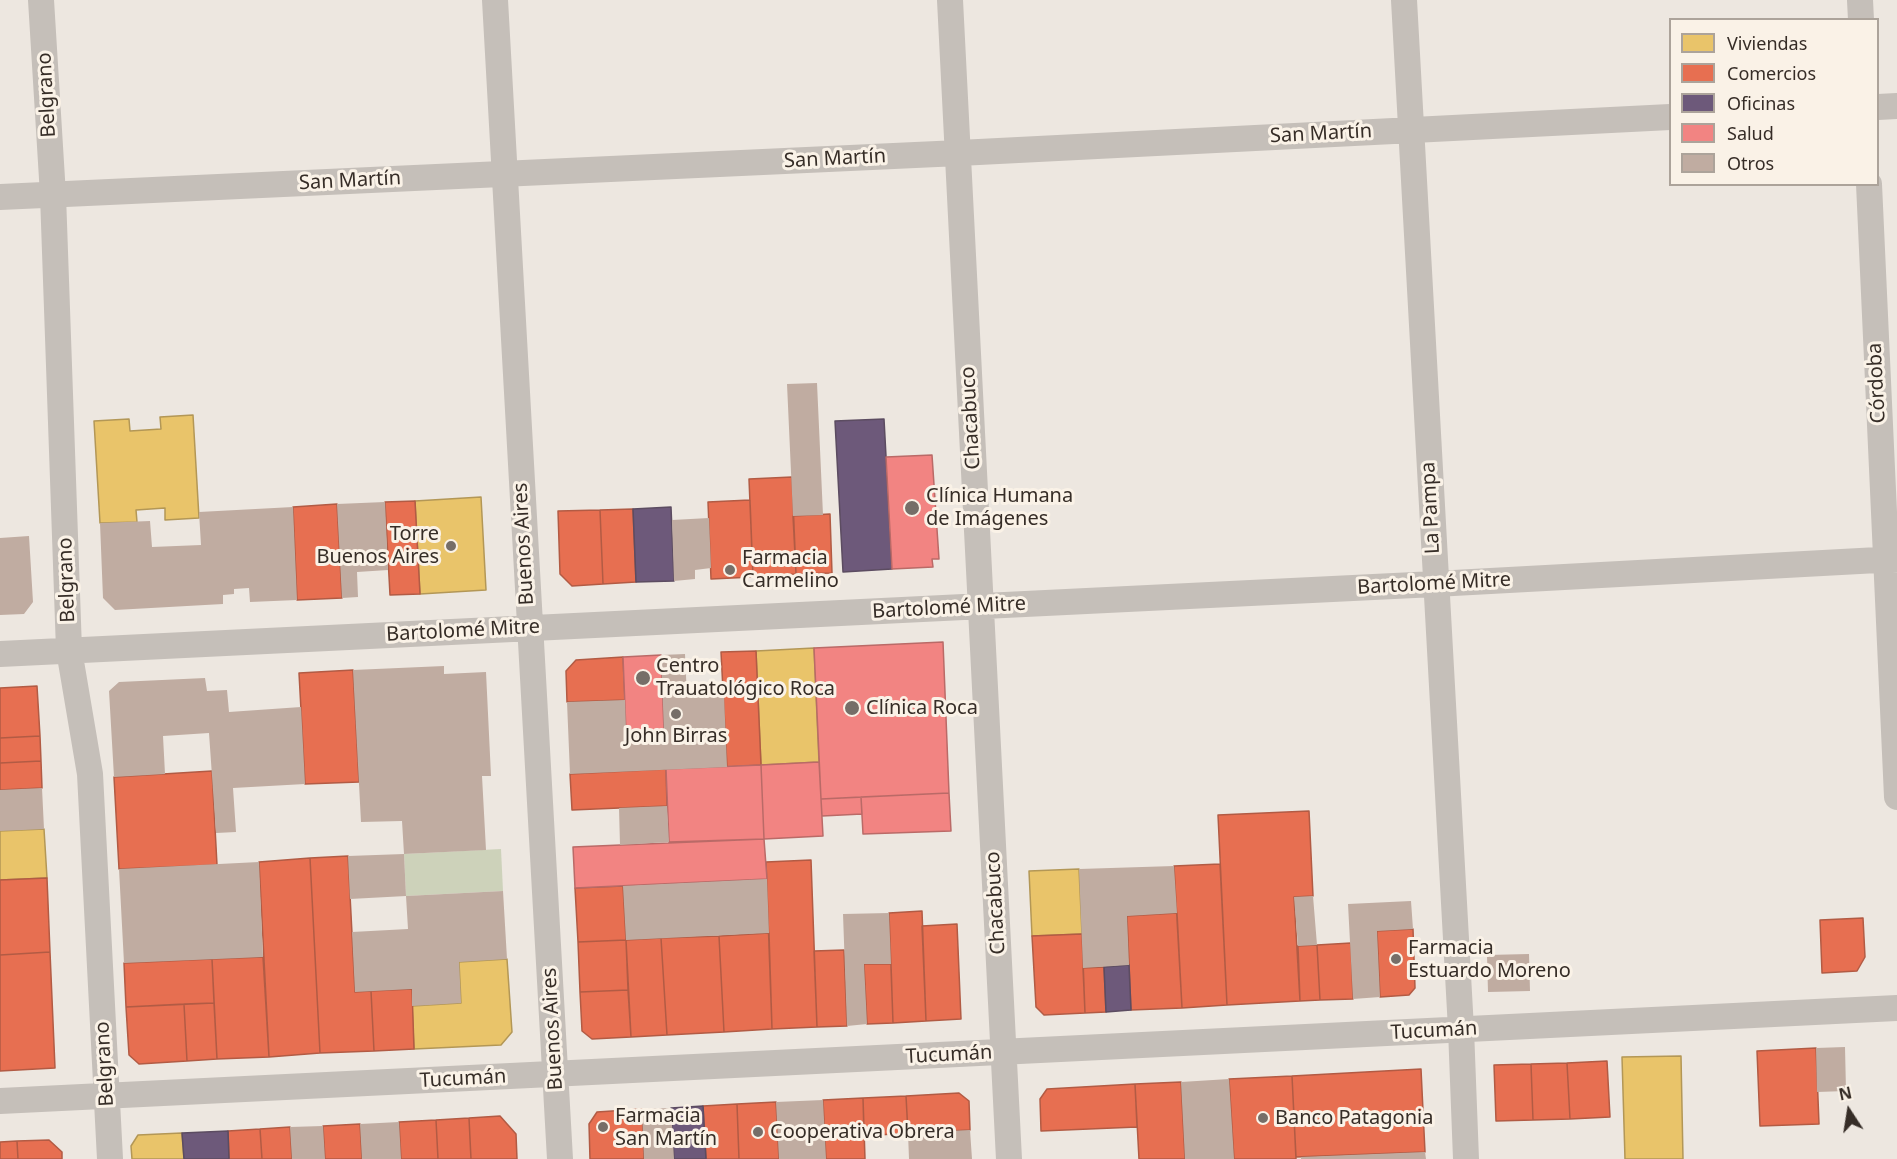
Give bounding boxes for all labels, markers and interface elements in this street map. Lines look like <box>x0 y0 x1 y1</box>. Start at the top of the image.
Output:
legend <box>1669 18 1879 186</box>
text: Viviendas <box>1727 31 1807 55</box>
street label: Belgrano <box>33 52 61 138</box>
text: Comercios <box>1727 61 1816 85</box>
text: Oficinas <box>1727 91 1795 115</box>
street label: San Martín <box>1269 119 1373 149</box>
text: Salud <box>1727 121 1774 145</box>
street label: San Martín <box>783 144 887 174</box>
text: Otros <box>1727 151 1774 175</box>
street label: San Martín <box>298 166 402 196</box>
street label: Córdoba <box>1863 342 1891 424</box>
street label: Chacabuco <box>956 366 986 470</box>
street label: La Pampa <box>1417 461 1445 555</box>
street label: Buenos Aires <box>509 482 539 606</box>
place label: Clínica Humana de Imágenes <box>926 484 1073 531</box>
marker: Clínica Humana de Imágenes <box>903 499 921 517</box>
place label: Torre Buenos Aires <box>316 522 439 569</box>
street label: Belgrano <box>54 537 80 623</box>
marker: Torre Buenos Aires <box>444 539 458 553</box>
place label: Farmacia Carmelino <box>742 546 839 593</box>
marker: Farmacia Carmelino <box>723 563 737 577</box>
street label: Bartolomé Mitre <box>1357 568 1511 600</box>
street label: Bartolomé Mitre <box>872 592 1026 624</box>
street label: Bartolomé Mitre <box>386 615 540 647</box>
place label: Centro Trauatológico Roca <box>656 654 835 701</box>
marker: Centro Trauatológico Roca <box>634 669 652 687</box>
place label: Clínica Roca <box>866 696 978 720</box>
marker: Clínica Roca <box>843 699 861 717</box>
marker: John Birras <box>669 707 683 721</box>
place label: John Birras <box>625 724 727 748</box>
street label: Chacabuco <box>981 851 1011 955</box>
place label: Farmacia Estuardo Moreno <box>1408 936 1571 983</box>
marker: Farmacia Estuardo Moreno <box>1389 952 1403 966</box>
street label: Buenos Aires <box>538 967 568 1091</box>
street label: Tucumán <box>1390 1017 1478 1045</box>
street label: Belgrano <box>91 1021 119 1107</box>
street label: Tucumán <box>905 1041 993 1069</box>
street label: Tucumán <box>419 1065 507 1093</box>
north arrow <box>1819 1081 1879 1141</box>
text: N <box>1837 1081 1854 1106</box>
place label: Farmacia San Martín <box>615 1104 717 1151</box>
place label: Banco Patagonia <box>1275 1106 1433 1130</box>
marker: Banco Patagonia <box>1256 1111 1270 1125</box>
marker: Farmacia San Martín <box>596 1120 610 1134</box>
place label: Cooperativa Obrera <box>770 1120 955 1144</box>
marker: Cooperativa Obrera <box>751 1125 765 1139</box>

